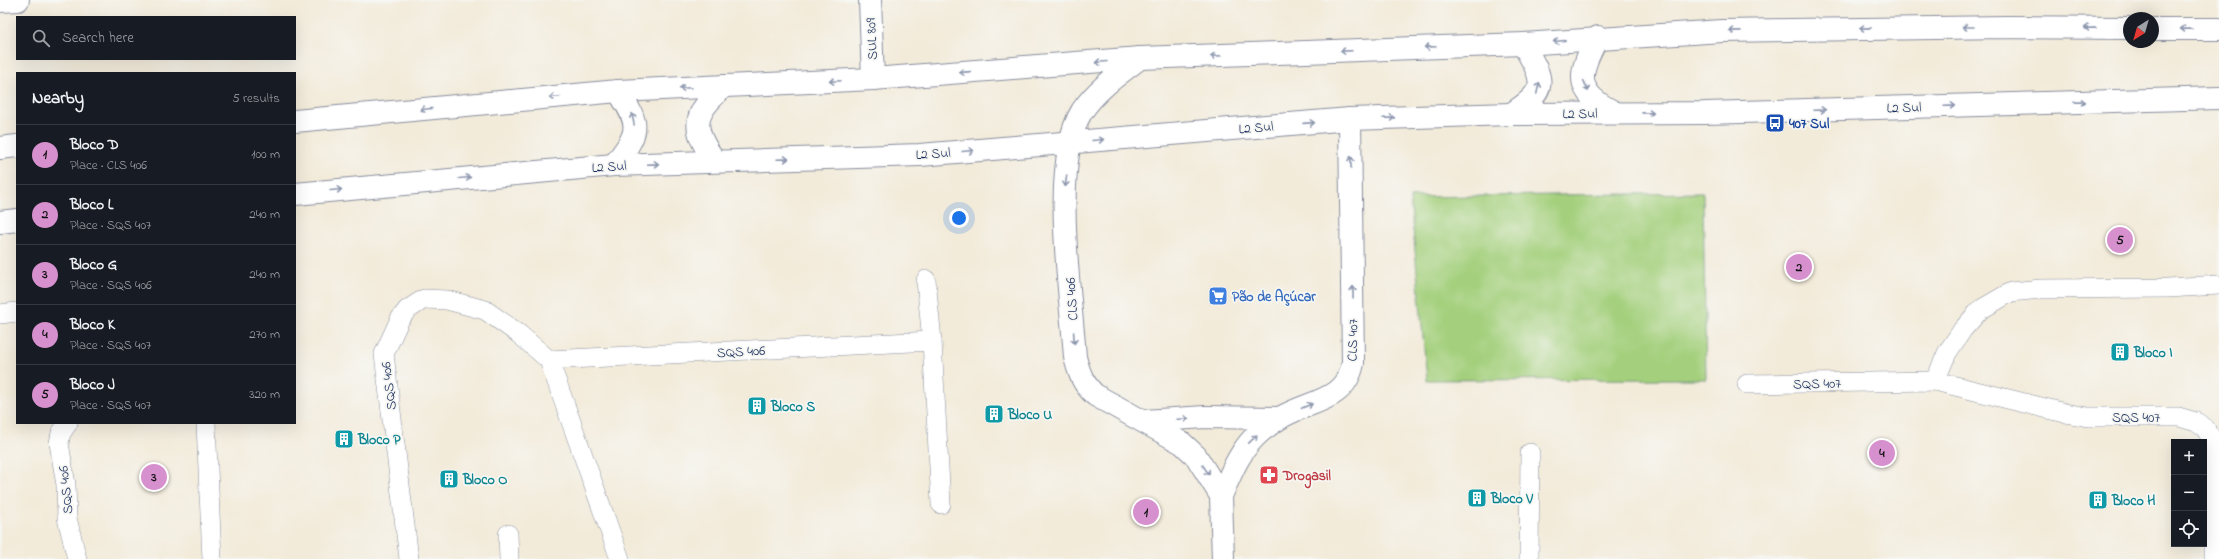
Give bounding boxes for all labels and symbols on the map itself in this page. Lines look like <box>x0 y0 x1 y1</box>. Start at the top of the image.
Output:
north arrow <box>2123 12 2159 48</box>
street label: SUL 809 <box>861 17 884 60</box>
one-way arrow <box>1962 23 1975 31</box>
one-way arrow <box>1859 24 1872 32</box>
one-way arrow <box>2084 24 2097 32</box>
one-way arrow <box>2180 25 2193 33</box>
one-way arrow <box>1729 27 1742 34</box>
one-way arrow <box>1553 37 1566 44</box>
one-way arrow <box>1424 44 1437 51</box>
one-way arrow <box>1340 47 1353 54</box>
one-way arrow <box>1210 52 1223 59</box>
one-way arrow <box>1095 58 1108 65</box>
one-way arrow <box>959 69 972 76</box>
one-way arrow <box>829 77 842 84</box>
one-way arrow <box>1582 80 1590 92</box>
one-way arrow <box>1534 81 1542 94</box>
one-way arrow <box>679 84 692 92</box>
one-way arrow <box>549 94 562 101</box>
street label: L2 Sul <box>1886 97 1922 120</box>
one-way arrow <box>2073 98 2086 106</box>
one-way arrow <box>1943 102 1956 110</box>
street label: L2 Sul <box>1562 104 1598 125</box>
one-way arrow <box>420 105 433 113</box>
one-way arrow <box>1813 106 1826 114</box>
one-way arrow <box>1641 109 1654 117</box>
one-way arrow <box>629 112 637 125</box>
bus stop icon: 407 Sul <box>1764 112 1786 134</box>
one-way arrow <box>1382 114 1395 122</box>
place label: 407 Sul <box>1788 114 1830 135</box>
street label: L2 Sul <box>1238 117 1274 140</box>
one-way arrow <box>1302 119 1315 126</box>
one-way arrow <box>1091 136 1104 144</box>
street label: L2 Sul <box>915 143 951 166</box>
one-way arrow <box>961 147 974 154</box>
one-way arrow <box>776 155 789 163</box>
street label: L2 Sul <box>591 156 627 179</box>
one-way arrow <box>1348 156 1355 169</box>
one-way arrow <box>646 160 659 167</box>
one-way arrow <box>1062 174 1069 187</box>
one-way arrow <box>458 175 471 182</box>
one-way arrow <box>329 186 342 194</box>
your location <box>949 208 969 228</box>
pin: 5 <box>2107 225 2133 255</box>
pin: 2 <box>1786 252 1812 282</box>
street label: CLS 406 <box>1061 277 1084 321</box>
supermarket icon: Pão de Açúcar <box>1207 285 1229 307</box>
one-way arrow <box>1349 286 1357 299</box>
place label: Pão de Açúcar <box>1232 287 1316 308</box>
street label: CLS 407 <box>1343 318 1364 362</box>
one-way arrow <box>1070 331 1078 344</box>
street label: SQS 406 <box>716 341 766 364</box>
building icon: Bloco I <box>2109 341 2131 363</box>
place label: Bloco I <box>2133 343 2173 364</box>
street label: SQS 406 <box>376 360 403 411</box>
street label: SQS 407 <box>1793 374 1841 395</box>
building icon: Bloco S <box>746 395 768 417</box>
place label: Bloco S <box>770 397 815 418</box>
one-way arrow <box>1301 402 1313 409</box>
building icon: Bloco U <box>983 403 1005 425</box>
place label: Bloco U <box>1007 405 1052 426</box>
street label: SQS 407 <box>2112 408 2160 429</box>
one-way arrow <box>1176 415 1189 422</box>
building icon: Bloco P <box>333 428 355 450</box>
place label: Bloco P <box>357 430 401 451</box>
one-way arrow <box>1248 434 1258 444</box>
pin: 4 <box>1869 438 1895 468</box>
pin: 3 <box>141 462 167 492</box>
one-way arrow <box>1202 464 1210 475</box>
pharmacy icon: Drogasil <box>1258 464 1280 486</box>
street label: SQS 406 <box>54 465 79 515</box>
place label: Drogasil <box>1282 466 1331 489</box>
building icon: Bloco O <box>438 468 460 490</box>
place label: Bloco O <box>462 470 507 491</box>
building icon: Bloco V <box>1466 487 1488 509</box>
place label: Bloco V <box>1490 489 1533 510</box>
building icon: Bloco H <box>2087 489 2109 511</box>
place label: Bloco H <box>2111 491 2155 512</box>
pin: 1 <box>1133 497 1159 527</box>

